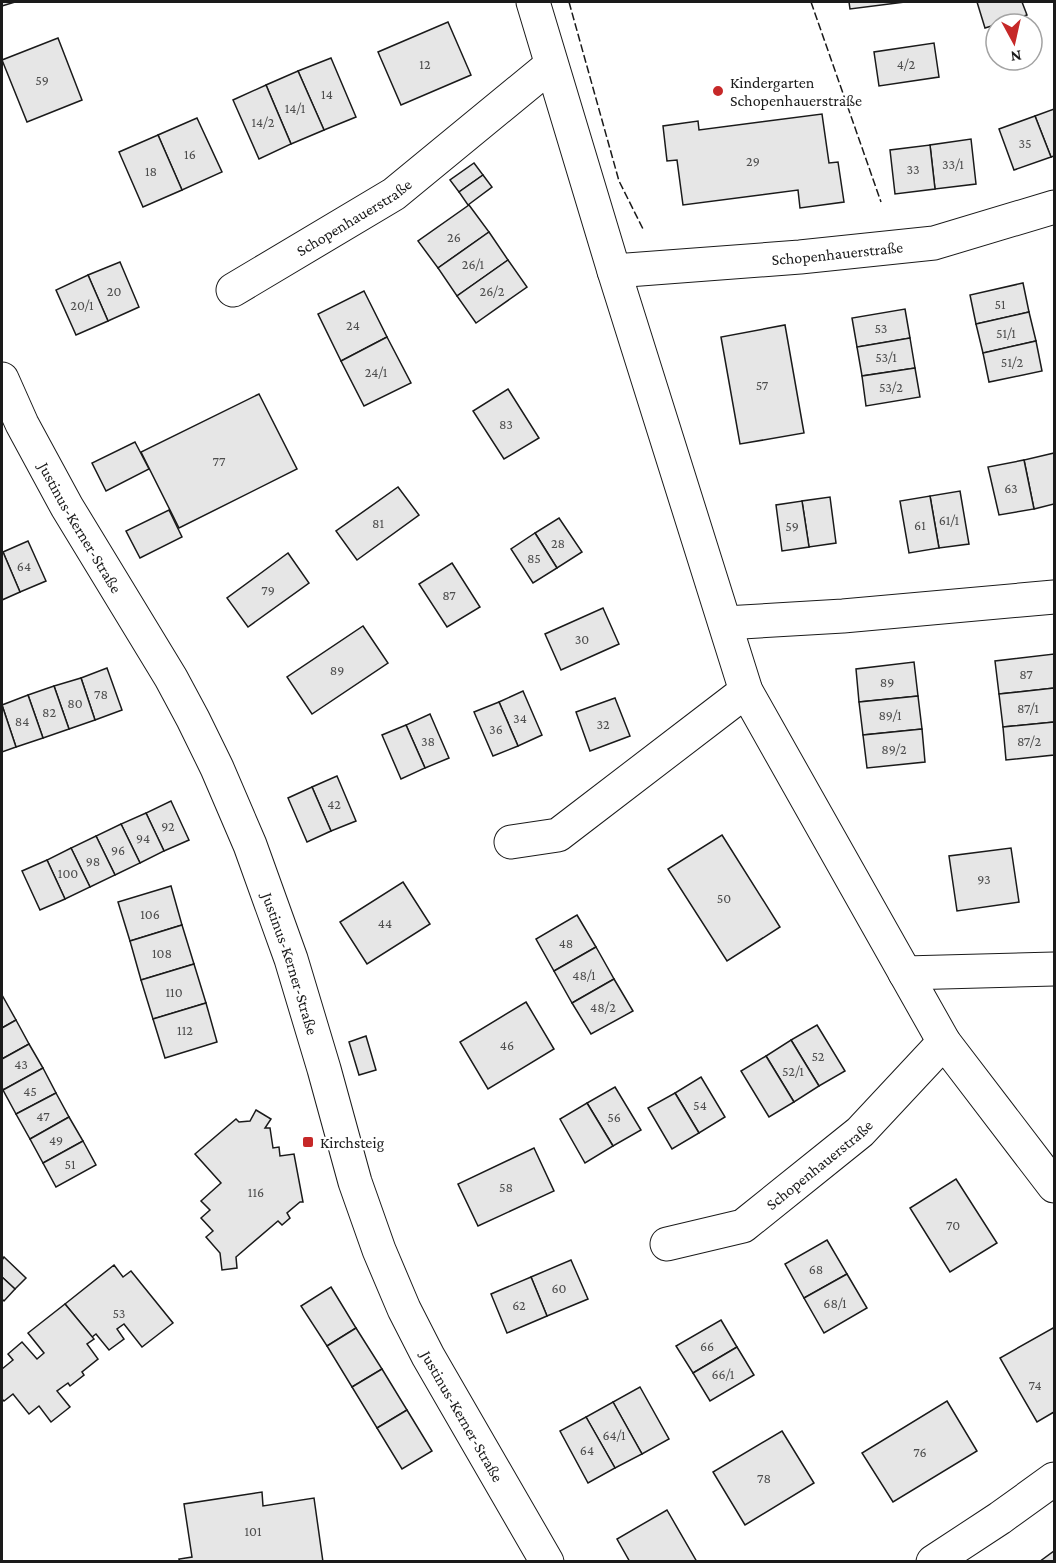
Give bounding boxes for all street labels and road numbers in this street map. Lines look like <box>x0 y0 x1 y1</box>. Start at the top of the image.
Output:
street label: Schopenhauerstraße <box>293 175 414 259</box>
street label: Schopenhauerstraße <box>771 238 904 268</box>
street label: Justinus-Kerner-Straße <box>34 457 126 596</box>
street label: Justinus-Kerner-Straße <box>258 888 322 1037</box>
street label: Schopenhauerstraße <box>763 1116 876 1213</box>
street label: Justinus-Kerner-Straße <box>416 1346 507 1485</box>

